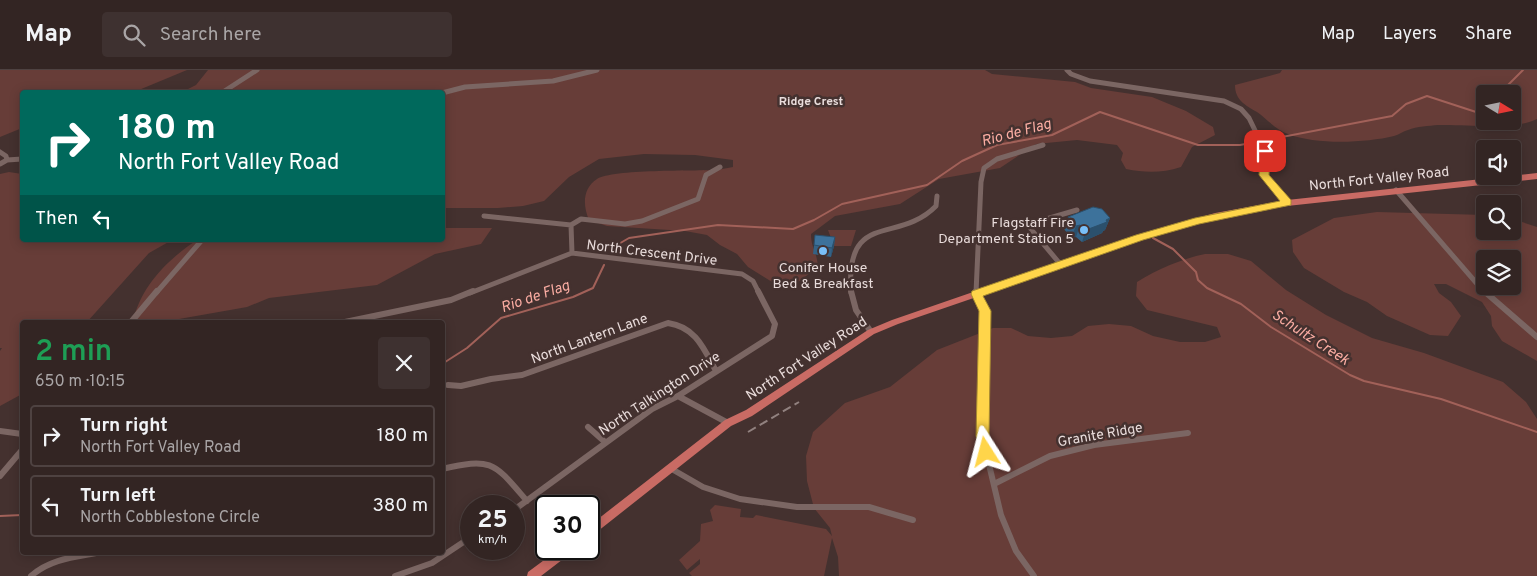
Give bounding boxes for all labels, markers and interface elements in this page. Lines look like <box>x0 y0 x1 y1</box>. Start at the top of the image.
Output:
search box <box>102 12 452 57</box>
text: Map <box>25 20 72 50</box>
icon: search <box>120 21 148 49</box>
text: Search here <box>160 23 261 47</box>
text: Map <box>1321 23 1355 46</box>
text: Layers <box>1383 23 1437 46</box>
text: Share <box>1465 23 1512 46</box>
north arrow <box>1476 85 1521 130</box>
map controls <box>1476 85 1521 295</box>
district label: Ridge Crest <box>779 94 844 110</box>
text: 180 m <box>118 107 216 151</box>
icon: right <box>35 110 100 175</box>
water label: Rio de Flag <box>979 115 1054 152</box>
pin <box>1244 130 1286 172</box>
icon: arrive <box>1251 137 1279 165</box>
button: sound <box>1476 140 1521 185</box>
text: North Fort Valley Road <box>118 150 339 177</box>
street label: North Fort Valley Road <box>1308 164 1450 195</box>
button: search <box>1476 195 1521 240</box>
icon: left <box>88 205 116 233</box>
text: Then <box>35 207 78 231</box>
place label: Flagstaff Fire Department Station 5 <box>938 215 1074 248</box>
marker: Flagstaff Fire Department Station 5 <box>1078 224 1090 236</box>
street label: North Crescent Drive <box>585 237 718 270</box>
marker: Conifer House Bed & Breakfast <box>817 245 829 257</box>
button: layers <box>1476 250 1521 295</box>
place label: Conifer House Bed & Breakfast <box>772 260 874 293</box>
water label: Rio de Flag <box>498 276 573 318</box>
water label: Schultz Creek <box>1268 306 1353 371</box>
street label: North Lantern Lane <box>529 310 650 368</box>
street label: North Fort Valley Road <box>743 314 871 405</box>
text: 2 min <box>35 334 112 371</box>
button: close <box>378 337 430 389</box>
street label: North Talkington Drive <box>596 349 724 440</box>
text: 650 m · 10:15 <box>35 372 125 392</box>
text: Turn right <box>80 414 168 438</box>
street label: Granite Ridge <box>1057 420 1144 451</box>
icon: right <box>37 422 65 450</box>
text: 180 m <box>377 424 428 448</box>
position arrow <box>959 425 1011 477</box>
text: North Fort Valley Road <box>80 438 241 458</box>
text: Turn left <box>80 484 156 508</box>
icon: left <box>37 492 65 520</box>
text: 380 m <box>372 494 428 518</box>
speed limit sign: 30 <box>535 495 600 560</box>
text: 25 <box>477 505 508 537</box>
text: North Cobblestone Circle <box>80 508 260 528</box>
text: km/h <box>478 532 507 548</box>

